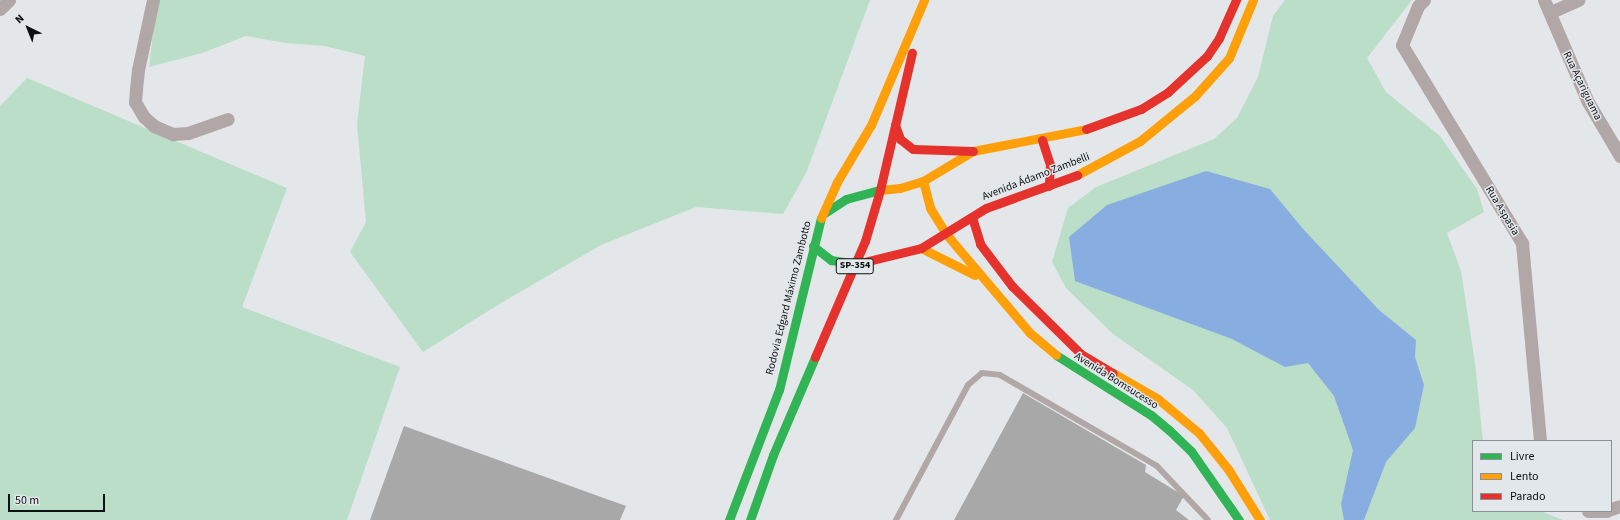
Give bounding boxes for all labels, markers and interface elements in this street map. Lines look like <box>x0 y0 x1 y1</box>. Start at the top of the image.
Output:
north arrow <box>8 8 48 48</box>
text: N <box>12 11 27 27</box>
street label: Rua Açariguama <box>1560 50 1604 122</box>
street label: Avenida Ádamo Zambelli <box>980 150 1092 204</box>
street label: Rua Aspasia <box>1482 184 1522 238</box>
street label: Rodovia Edgard Máximo Zambotto <box>763 220 815 376</box>
road number: SP-354 <box>835 258 875 274</box>
street label: Avenida Bomsucesso <box>1072 350 1160 412</box>
legend <box>1472 440 1612 512</box>
text: Livre <box>1510 448 1534 465</box>
text: Lento <box>1510 468 1539 485</box>
scale bar <box>10 486 107 512</box>
text: Parado <box>1510 488 1545 505</box>
text: 50 m <box>15 492 39 509</box>

